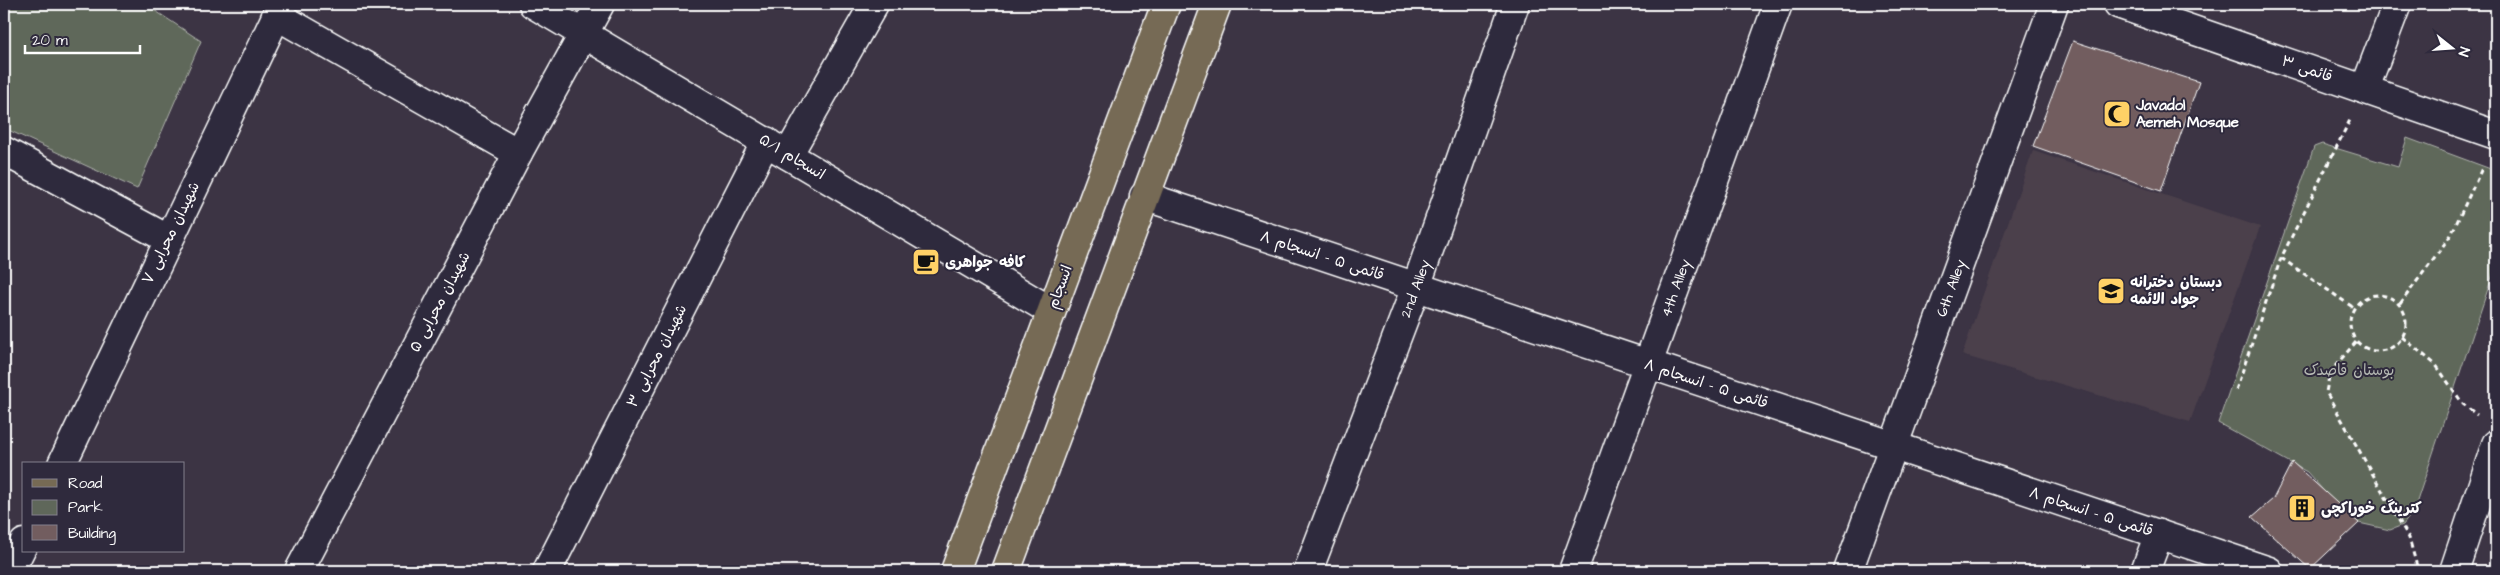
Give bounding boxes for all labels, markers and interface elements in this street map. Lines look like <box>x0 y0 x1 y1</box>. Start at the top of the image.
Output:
scale bar <box>25 22 140 54</box>
north arrow <box>2428 22 2478 72</box>
text: 20 m <box>32 30 68 51</box>
text: N <box>2453 44 2474 59</box>
street label: قائمی ۳ <box>2279 50 2335 88</box>
place label: Javadol Aemeh Mosque <box>2135 95 2239 133</box>
mosque icon: Javadol Aemeh Mosque <box>2102 99 2132 129</box>
street label: انسجام ۵/۱ <box>755 129 829 185</box>
street label: شهیدان محرابی ۷ <box>137 178 205 288</box>
street label: قائمی ۵ - انسجام ۸ <box>1257 226 1387 286</box>
cafe icon: کافه جواهری <box>911 247 941 277</box>
street label: شهیدان محرابی ۵ <box>405 248 475 356</box>
place label: کافه جواهری <box>945 252 1026 273</box>
street label: 4th Alley <box>1655 256 1696 320</box>
street label: 6th Alley <box>1931 256 1972 320</box>
street label: 2nd Alley <box>1395 257 1436 321</box>
street label: انسجام <box>1042 262 1078 312</box>
place label: دبستان دخترانه جواد الائمه <box>2130 272 2222 310</box>
school or university icon: دبستان دخترانه جواد الائمه <box>2096 276 2126 306</box>
street label: شهیدان محرابی ۳ <box>622 301 692 411</box>
street label: قائمی ۵ - انسجام ۸ <box>1641 354 1771 414</box>
park label: بوستان قاصدک <box>2304 360 2394 381</box>
legend <box>22 462 185 552</box>
text: Road <box>68 473 103 494</box>
street label: قائمی ۵ - انسجام ۸ <box>2026 482 2156 542</box>
building icon: کترینگ خوراکچی <box>2287 493 2317 523</box>
text: Park <box>68 497 103 518</box>
place label: کترینگ خوراکچی <box>2321 498 2422 519</box>
text: Building <box>68 523 116 545</box>

